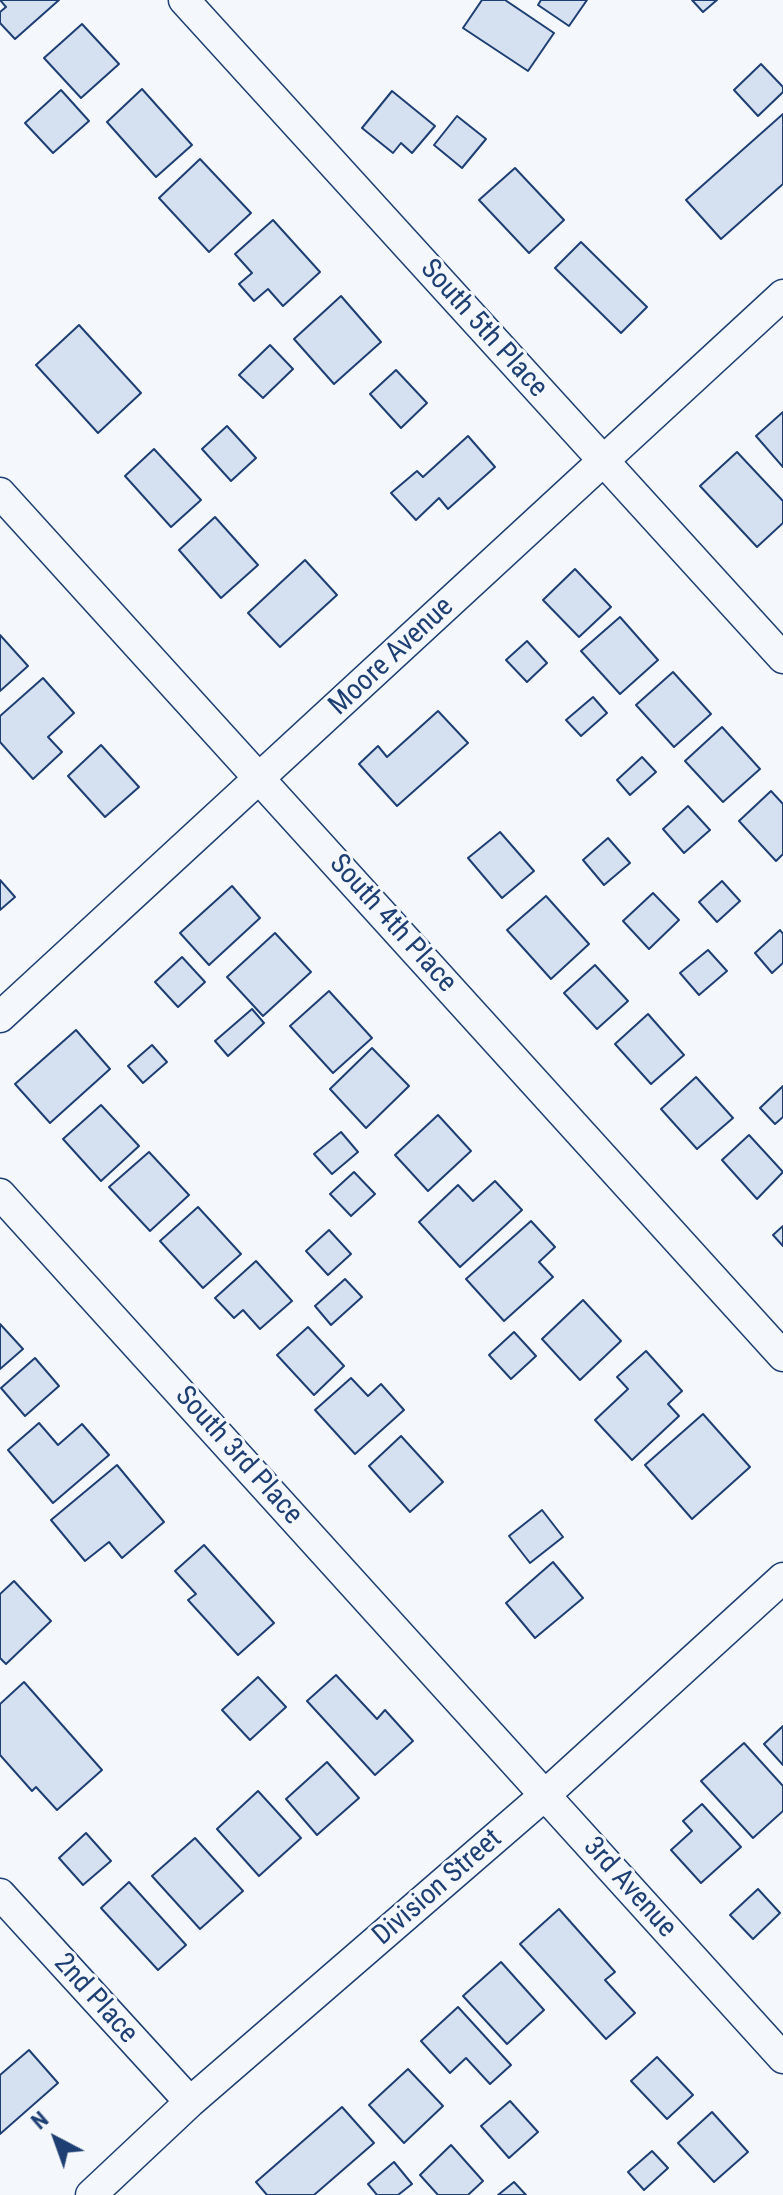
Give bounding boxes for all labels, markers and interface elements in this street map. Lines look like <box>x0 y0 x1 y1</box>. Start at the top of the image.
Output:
street label: South 5th Place <box>412 253 554 405</box>
street label: Moore Avenue <box>323 591 461 723</box>
street label: South 4th Place <box>321 848 463 1000</box>
street label: South 3rd Place <box>167 1380 309 1532</box>
street label: Division Street <box>367 1823 509 1953</box>
street label: 3rd Avenue <box>575 1831 683 1945</box>
street label: 2nd Place <box>46 1947 144 2051</box>
north arrow <box>16 2099 96 2179</box>
text: N <box>27 2107 53 2134</box>

